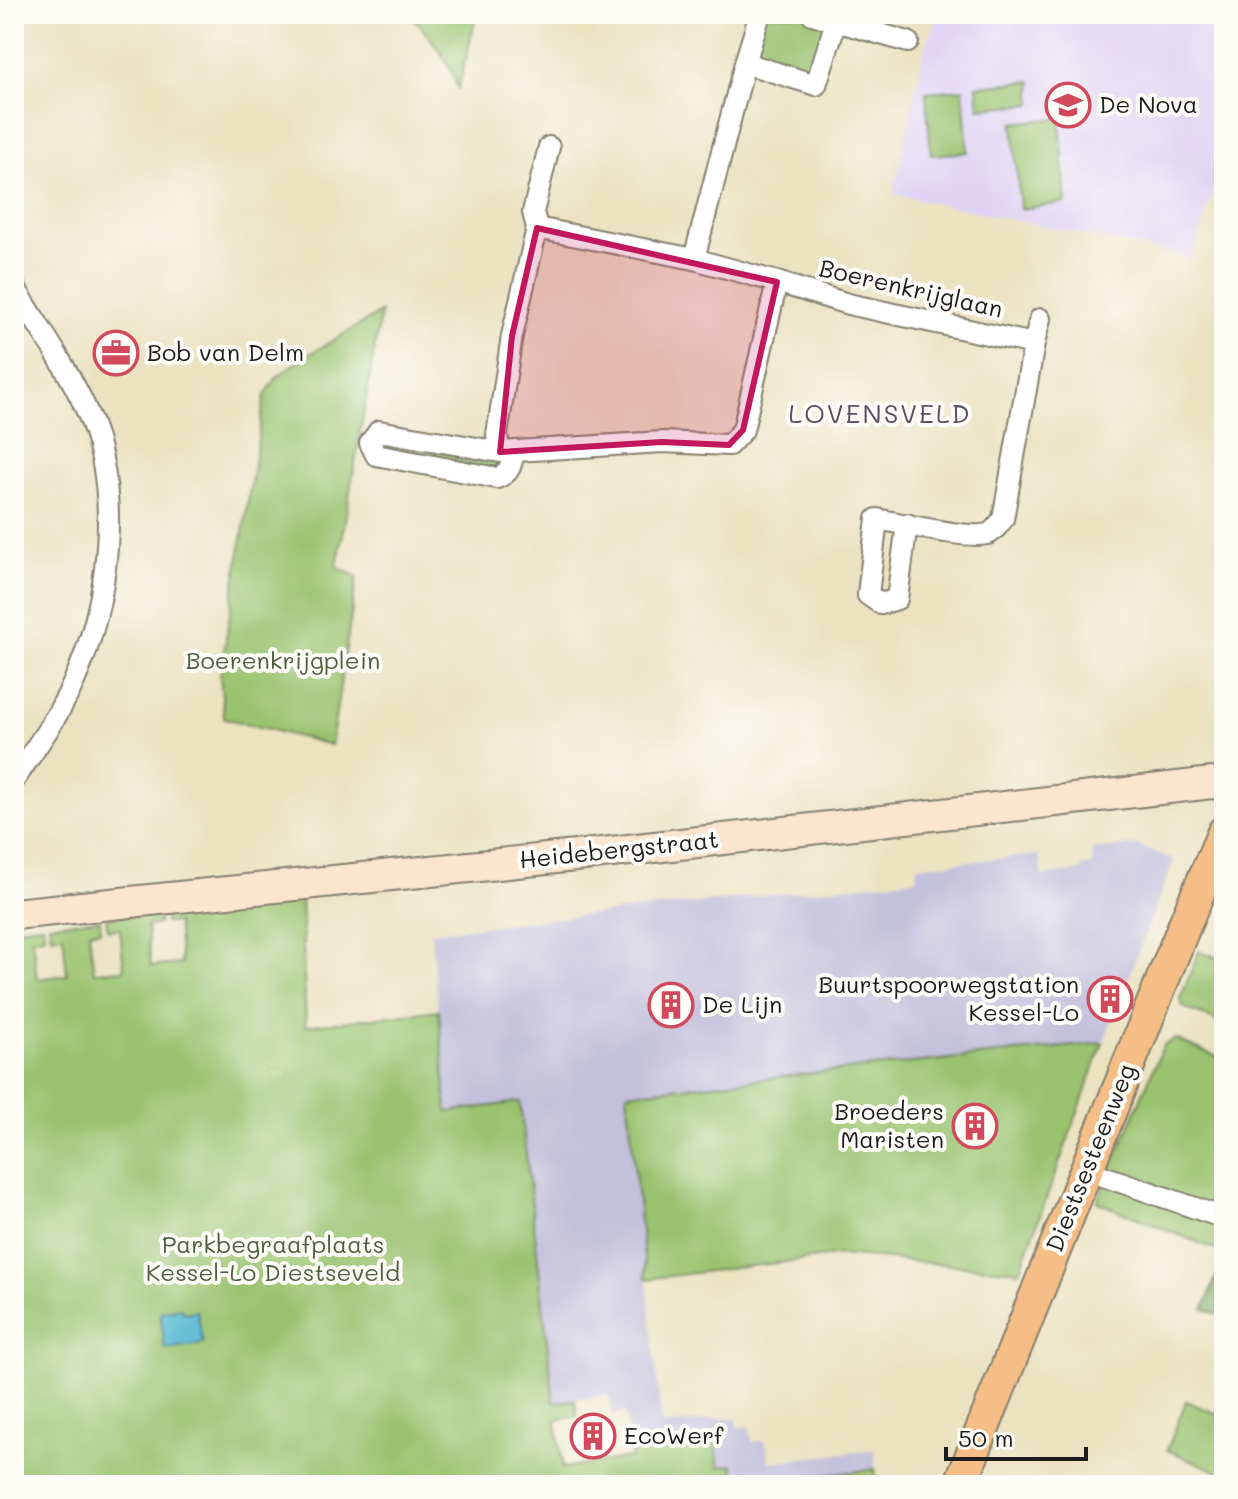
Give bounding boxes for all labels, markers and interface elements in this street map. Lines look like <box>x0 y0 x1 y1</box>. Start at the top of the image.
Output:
school or university icon: De Nova <box>1044 81 1092 129</box>
place label: De Nova <box>1099 88 1198 119</box>
street label: Boerenkrijglaan <box>816 251 1006 324</box>
office icon: Bob van Delm <box>92 329 140 377</box>
place label: Bob van Delm <box>147 336 304 367</box>
district label: LOVENSVELD <box>789 396 971 430</box>
park label: Boerenkrijgplein <box>186 644 380 675</box>
street label: Heidebergstraat <box>518 823 720 874</box>
place label: Buurtspoorwegstation Kessel-Lo <box>818 968 1079 1027</box>
building icon: Buurtspoorwegstation Kessel-Lo <box>1086 975 1134 1023</box>
building icon: De Lijn <box>647 981 695 1029</box>
place label: De Lijn <box>702 988 782 1019</box>
street label: Diestsesteenweg <box>1038 1059 1141 1256</box>
place label: Broeders Maristen <box>834 1095 944 1154</box>
building icon: Broeders Maristen <box>951 1102 999 1150</box>
park label: Parkbegraafplaats Kessel-Lo Diestseveld <box>146 1228 400 1287</box>
scale bar <box>946 1411 1086 1461</box>
building icon: EcoWerf <box>569 1412 617 1460</box>
place label: EcoWerf <box>624 1419 724 1450</box>
text: 50 m <box>958 1422 1014 1453</box>

